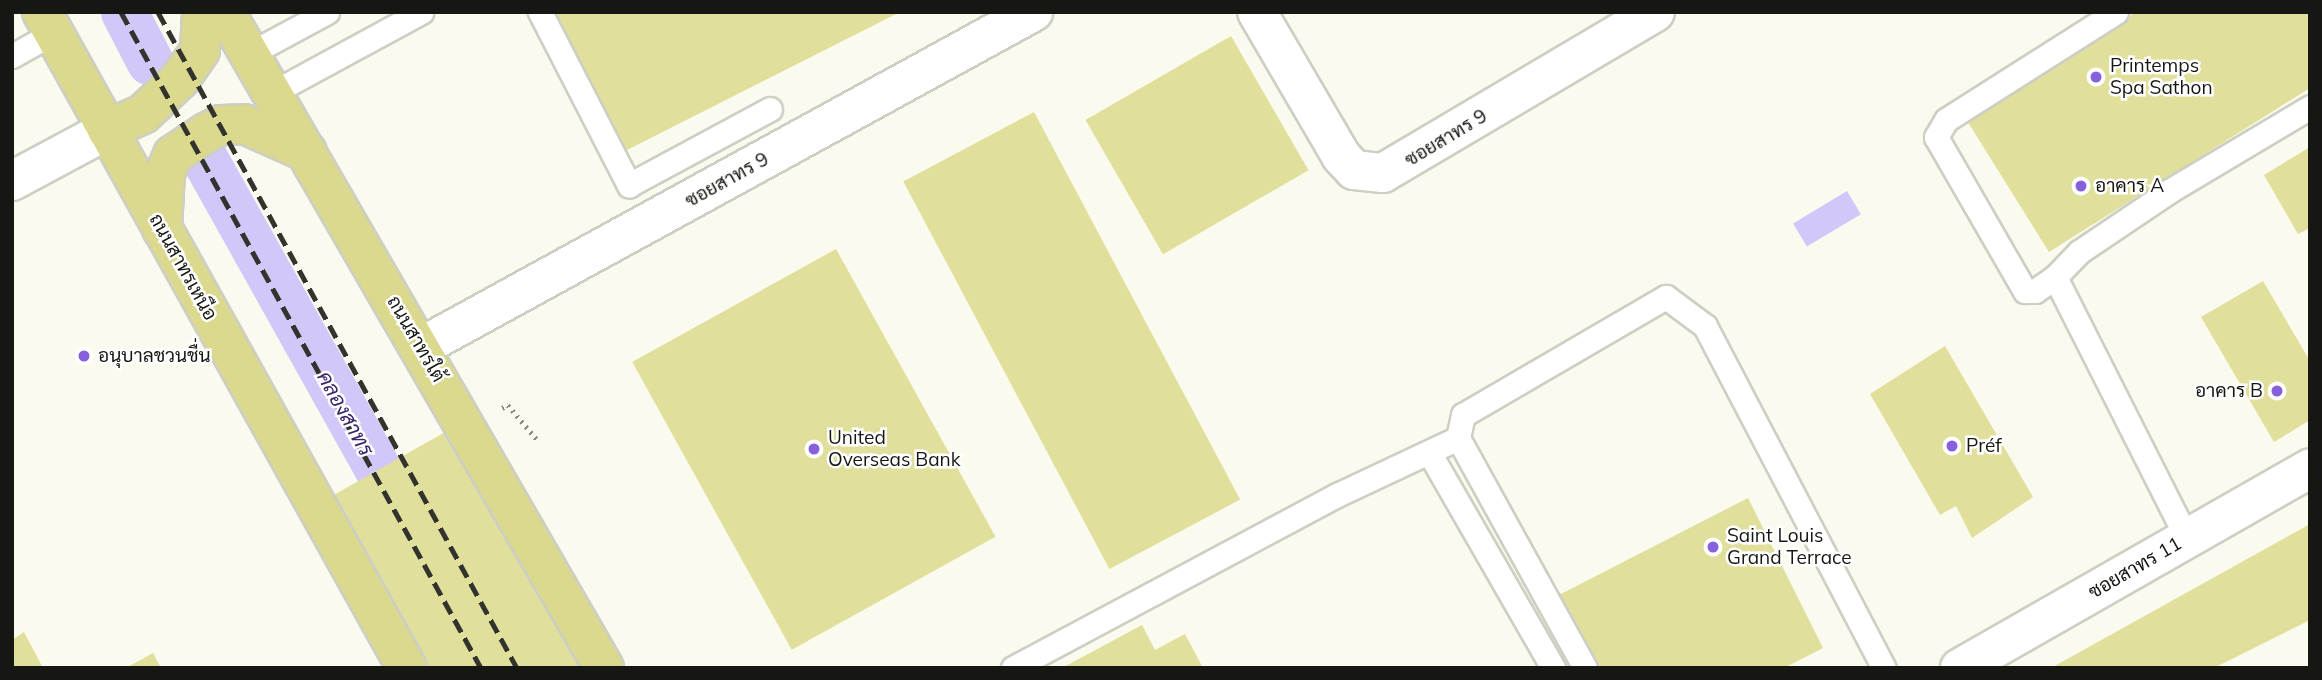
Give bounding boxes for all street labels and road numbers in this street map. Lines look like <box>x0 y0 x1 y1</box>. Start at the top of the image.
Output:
street label: ซอยสาทร 9 <box>1401 105 1491 171</box>
street label: ซอยสาทร 9 <box>681 148 773 212</box>
street label: ถนนสาทรเหนือ <box>144 210 222 324</box>
street label: ถนนสาทรใต้ <box>382 292 450 386</box>
street label: ซอยสาทร 11 <box>2085 532 2185 604</box>

